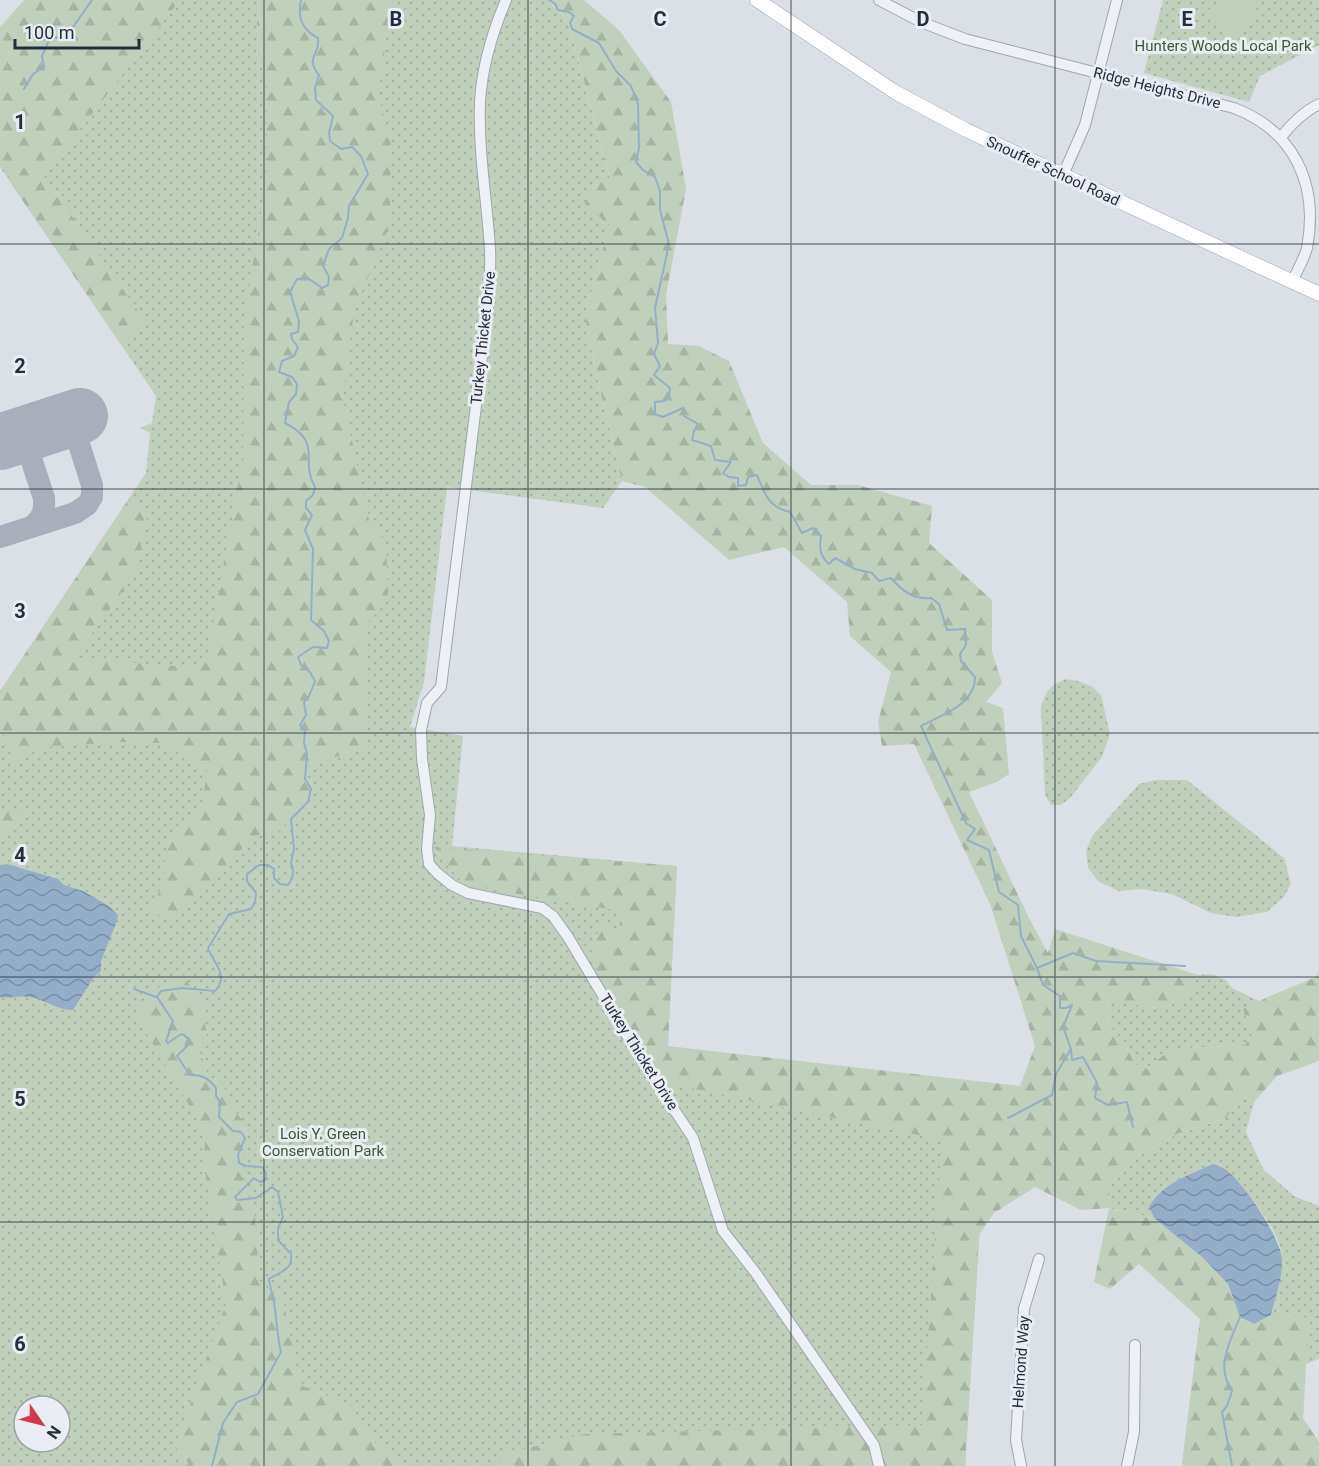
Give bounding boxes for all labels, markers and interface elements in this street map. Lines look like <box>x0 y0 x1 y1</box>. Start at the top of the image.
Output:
text: B <box>390 7 402 31</box>
text: C <box>653 7 667 31</box>
text: D <box>917 7 930 31</box>
text: E <box>1181 7 1193 31</box>
scale bar <box>15 12 140 50</box>
text: 100 m <box>24 22 75 43</box>
park label: Hunters Woods Local Park <box>1134 37 1312 55</box>
street label: Ridge Heights Drive <box>1092 63 1223 113</box>
text: 1 <box>14 110 26 134</box>
street label: Snouffer School Road <box>984 132 1122 210</box>
street label: Turkey Thicket Drive <box>467 270 499 406</box>
text: 2 <box>14 354 26 378</box>
text: 3 <box>14 599 26 623</box>
text: 4 <box>14 843 26 867</box>
street label: Turkey Thicket Drive <box>596 990 682 1114</box>
text: 5 <box>14 1087 26 1111</box>
park label: Lois Y. Green Conservation Park <box>262 1125 384 1160</box>
street label: Helmond Way <box>1009 1315 1033 1409</box>
text: 6 <box>14 1332 26 1356</box>
north arrow <box>12 1394 72 1454</box>
text: N <box>43 1422 65 1442</box>

